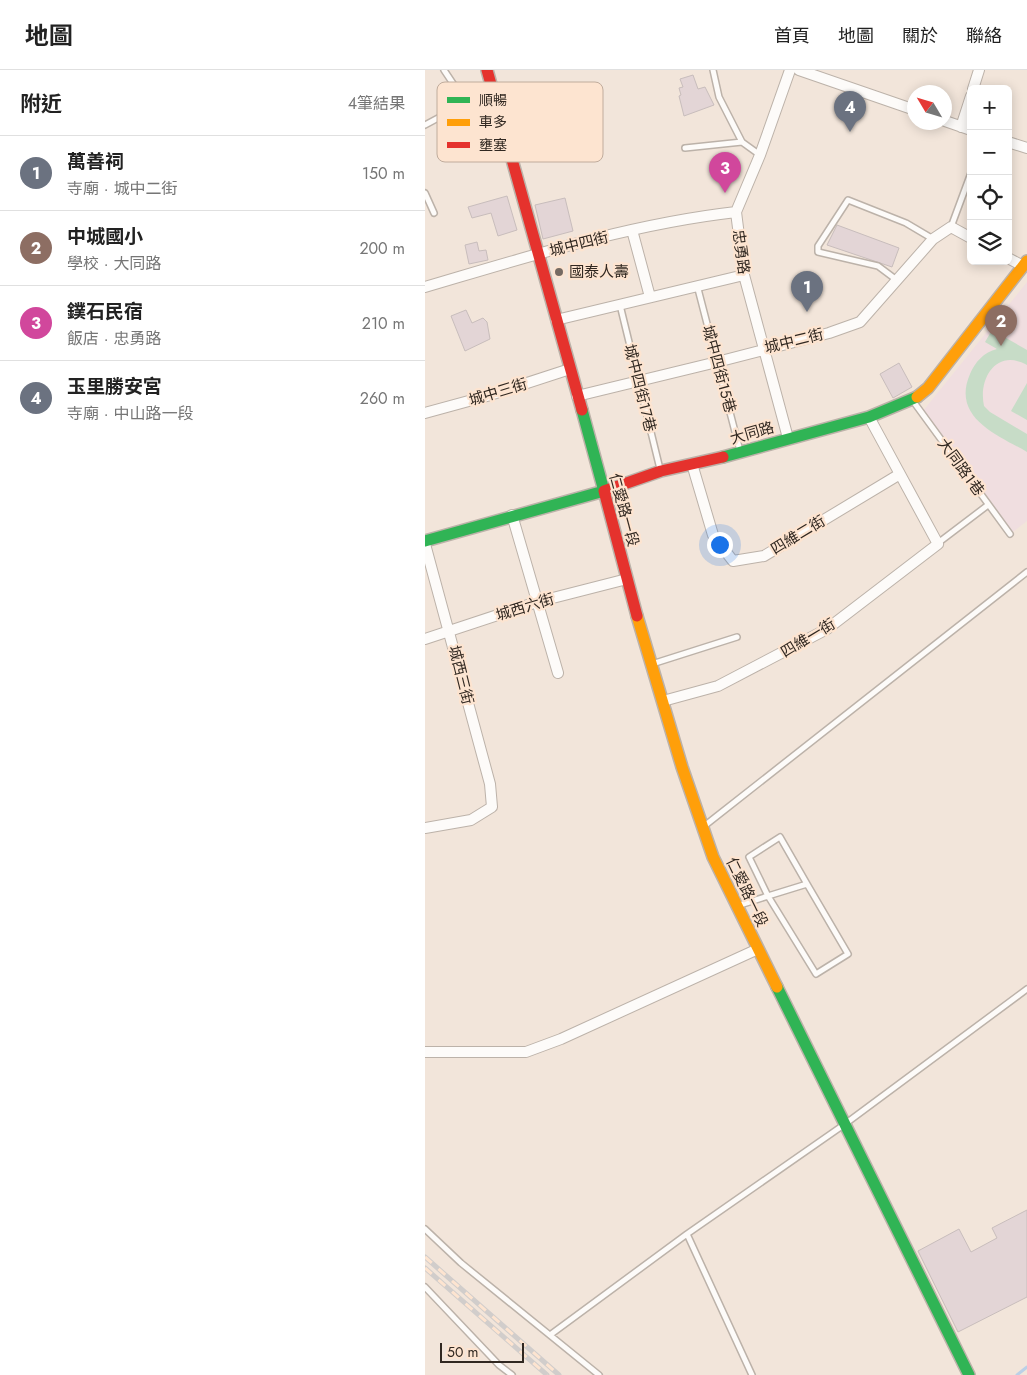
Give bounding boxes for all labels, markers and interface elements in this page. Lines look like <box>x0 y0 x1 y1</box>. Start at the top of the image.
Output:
text: 地圖 <box>25 18 73 53</box>
text: 首頁 <box>774 23 810 49</box>
text: 地圖 <box>838 23 874 49</box>
text: 關於 <box>902 23 938 49</box>
text: 聯絡 <box>966 23 1002 49</box>
legend <box>437 82 603 162</box>
north arrow <box>907 85 952 130</box>
map controls <box>967 85 1012 265</box>
button: + <box>967 85 1012 130</box>
text: 附近 <box>20 89 62 119</box>
text: 順暢 <box>479 90 507 110</box>
pin: 4 <box>834 91 866 132</box>
text: 4筆結果 <box>348 92 405 115</box>
text: 車多 <box>479 112 507 132</box>
button: − <box>967 130 1012 175</box>
text: 壅塞 <box>479 135 507 155</box>
text: 萬善祠 <box>67 148 124 175</box>
pin: 3 <box>709 152 741 193</box>
text: 1 <box>32 162 40 185</box>
text: 150 m <box>362 162 405 185</box>
button: locate <box>967 175 1012 220</box>
text: 寺廟 · 城中二街 <box>67 177 177 200</box>
button: layers <box>967 220 1012 265</box>
text: 中城國小 <box>67 223 143 250</box>
street label: 城中四街 <box>547 226 611 262</box>
street label: 忠勇路 <box>727 228 755 276</box>
text: 2 <box>31 237 41 260</box>
text: 200 m <box>359 237 405 260</box>
text: 學校 · 大同路 <box>67 252 161 275</box>
place label: 國泰人壽 <box>569 261 629 283</box>
marker: 國泰人壽 <box>553 266 565 278</box>
pin: 1 <box>791 271 823 312</box>
text: 鏷石民宿 <box>67 298 143 325</box>
pin: 2 <box>985 305 1017 346</box>
text: 3 <box>31 312 41 335</box>
text: 210 m <box>362 312 405 335</box>
street label: 城中四街15巷 <box>697 323 741 415</box>
street label: 城中二街 <box>762 323 826 359</box>
text: 飯店 · 忠勇路 <box>67 327 161 350</box>
street label: 城中四街17巷 <box>618 342 662 434</box>
text: 玉里勝安宮 <box>67 373 162 400</box>
street label: 城中三街 <box>466 373 530 411</box>
text: 4 <box>30 387 42 410</box>
text: 260 m <box>360 387 405 410</box>
text: 寺廟 · 中山路一段 <box>67 402 193 425</box>
street label: 大同路 <box>727 416 777 450</box>
street label: 大同路1巷 <box>932 434 990 500</box>
street label: 仁愛路一段 <box>604 471 644 549</box>
street label: 四維二街 <box>767 510 829 560</box>
your location <box>707 532 733 558</box>
street label: 城西六街 <box>493 588 557 626</box>
street label: 四維一街 <box>777 613 839 663</box>
street label: 城西三街 <box>443 643 479 707</box>
street label: 仁愛路一段 <box>721 853 773 931</box>
scale bar <box>440 1340 524 1363</box>
text: 50 m <box>447 1342 478 1362</box>

